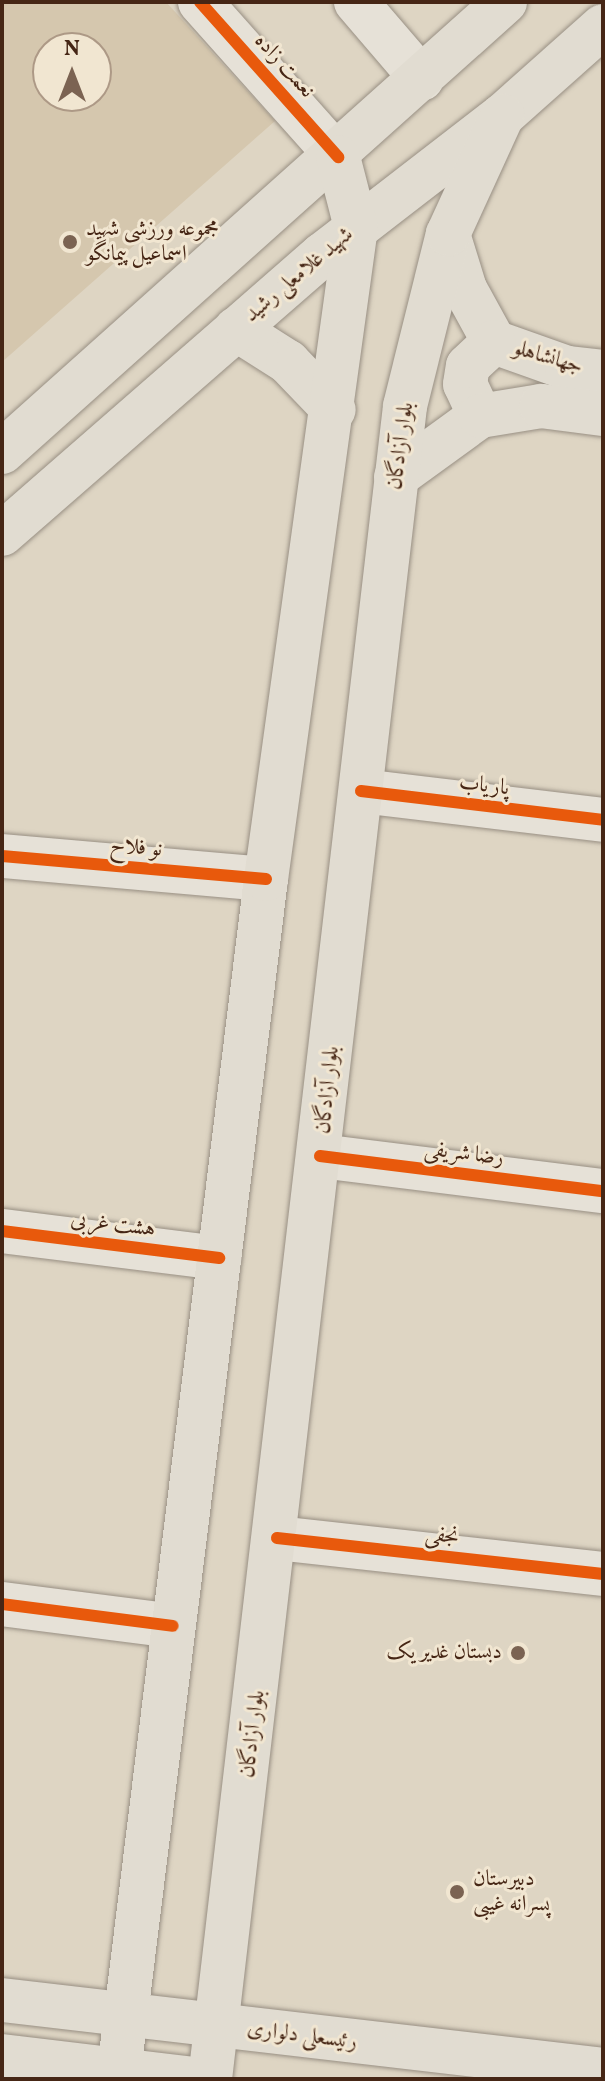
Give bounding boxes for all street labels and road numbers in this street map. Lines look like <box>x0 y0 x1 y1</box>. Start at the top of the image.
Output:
street label: نعمت زاده <box>248 28 320 104</box>
street label: شهید غلامعلی رشید <box>239 222 359 328</box>
street label: جهانشاهلو <box>510 335 586 381</box>
street label: بلوار آزادگان <box>382 400 420 492</box>
street label: پاریاب <box>457 770 511 802</box>
street label: نو فلاح <box>109 833 163 863</box>
street label: بلوار آزادگان <box>310 1045 346 1135</box>
street label: رضا شریفی <box>423 1136 505 1172</box>
street label: هشت غربی <box>69 1207 157 1243</box>
street label: نجفی <box>424 1521 460 1551</box>
street label: بلوار آزادگان <box>235 1689 271 1779</box>
street label: رئیسعلی دلواری <box>245 2016 359 2056</box>

